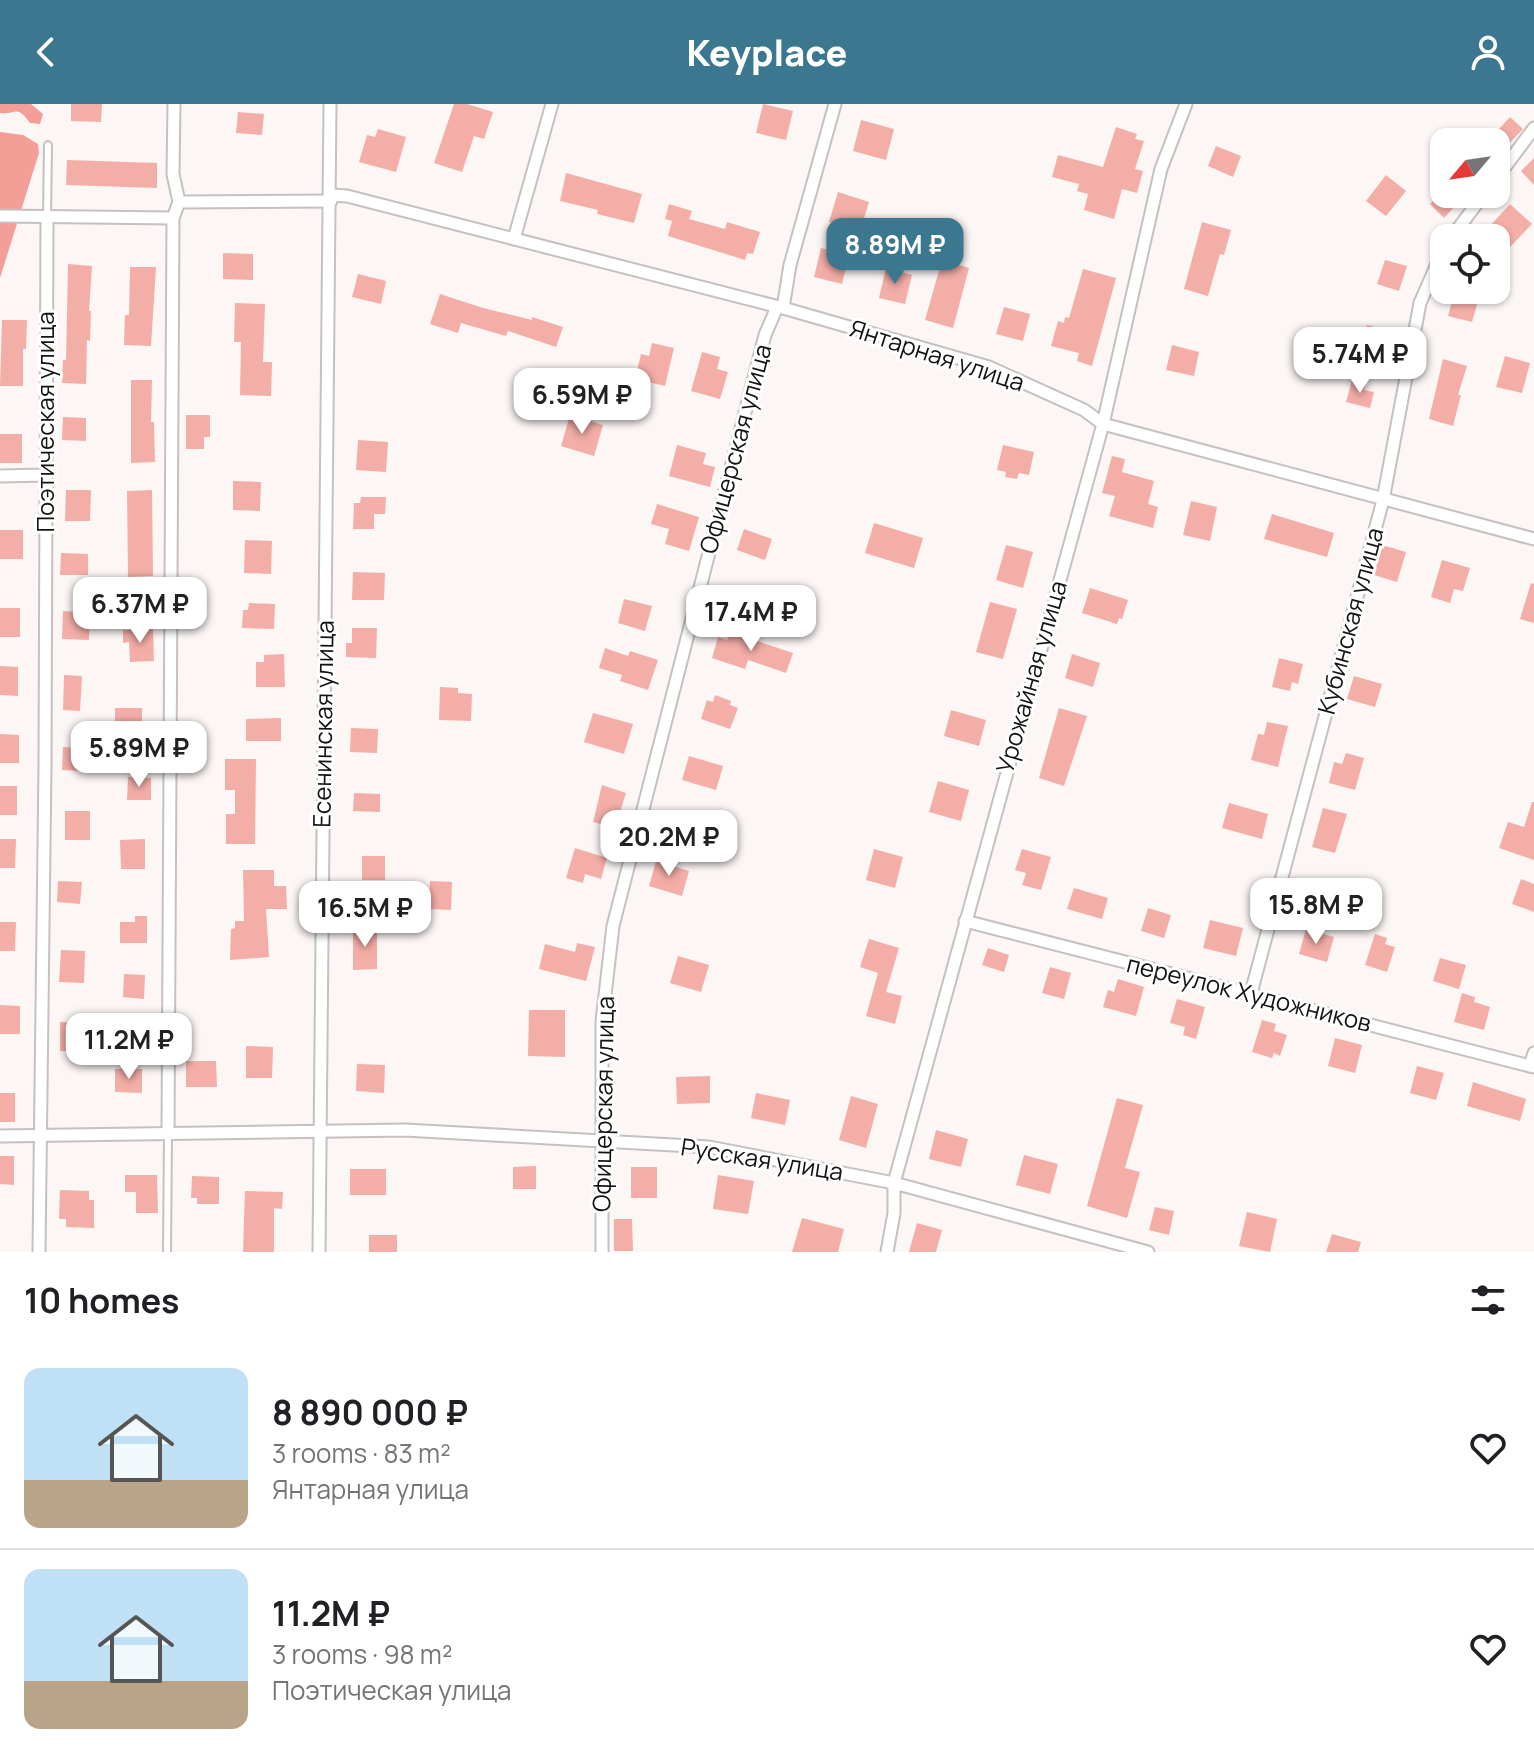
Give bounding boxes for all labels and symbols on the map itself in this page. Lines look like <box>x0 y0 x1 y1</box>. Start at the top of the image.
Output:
north arrow <box>1430 128 1510 208</box>
pin: 8.89M ₽ <box>821 218 969 286</box>
street label: Поэтическая улица <box>28 311 61 533</box>
street label: Янтарная улица <box>846 311 1029 398</box>
pin: 5.74M ₽ <box>1286 327 1434 395</box>
street label: Офицерская улица <box>691 340 778 557</box>
pin: 6.59M ₽ <box>508 368 656 436</box>
street label: Кубинская улица <box>1309 524 1390 718</box>
street label: Урожайная улица <box>987 576 1074 777</box>
pin: 6.37M ₽ <box>66 577 214 645</box>
pin: 17.4M ₽ <box>677 585 825 653</box>
street label: Есенинская улица <box>304 620 341 828</box>
pin: 5.89M ₽ <box>65 721 213 789</box>
pin: 20.2M ₽ <box>595 810 743 878</box>
pin: 15.8M ₽ <box>1242 878 1390 946</box>
pin: 16.5M ₽ <box>291 881 439 949</box>
street label: переулок Художников <box>1124 946 1375 1039</box>
street label: Офицерская улица <box>584 996 621 1212</box>
pin: 11.2M ₽ <box>55 1013 203 1081</box>
street label: Русская улица <box>679 1129 846 1188</box>

